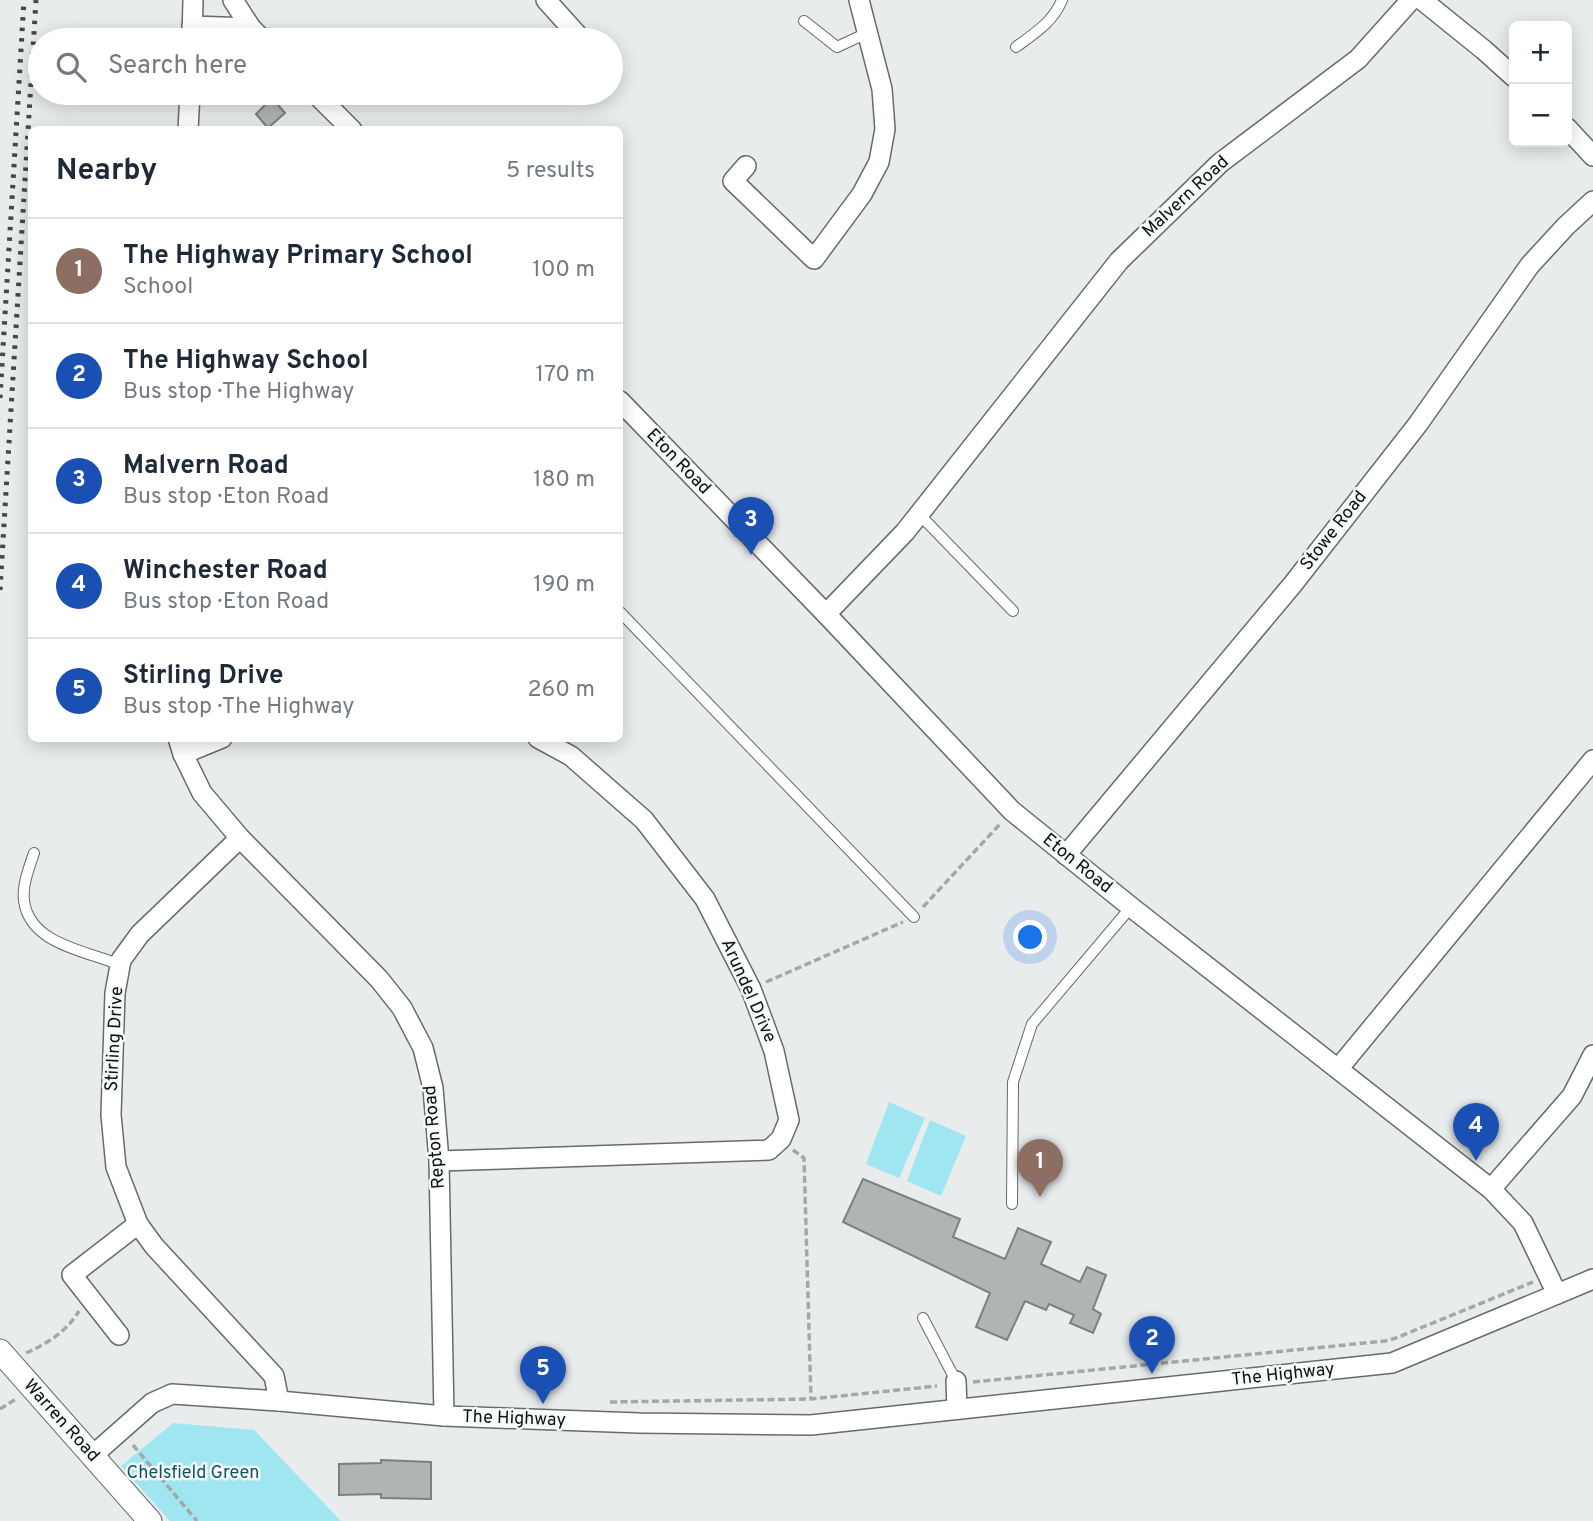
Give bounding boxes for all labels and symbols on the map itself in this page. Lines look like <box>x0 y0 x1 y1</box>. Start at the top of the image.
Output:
street label: Malvern Road <box>1138 151 1234 243</box>
street label: Eton Road <box>641 424 715 500</box>
street label: Stowe Road <box>1296 486 1372 576</box>
pin: 3 <box>728 497 774 555</box>
street label: Eton Road <box>1037 829 1117 899</box>
your location <box>1013 920 1047 954</box>
street label: Arundel Drive <box>715 936 781 1046</box>
street label: Stirling Drive <box>101 986 129 1092</box>
street label: Repton Road <box>419 1084 451 1190</box>
pin: 4 <box>1453 1103 1499 1161</box>
pin: 1 <box>1017 1139 1063 1197</box>
pin: 2 <box>1129 1316 1175 1374</box>
pin: 5 <box>520 1346 566 1404</box>
street label: The Highway <box>1230 1358 1336 1392</box>
street label: Warren Road <box>18 1375 104 1467</box>
street label: The Highway <box>462 1406 566 1432</box>
park label: Chelsfield Green <box>127 1462 260 1485</box>

